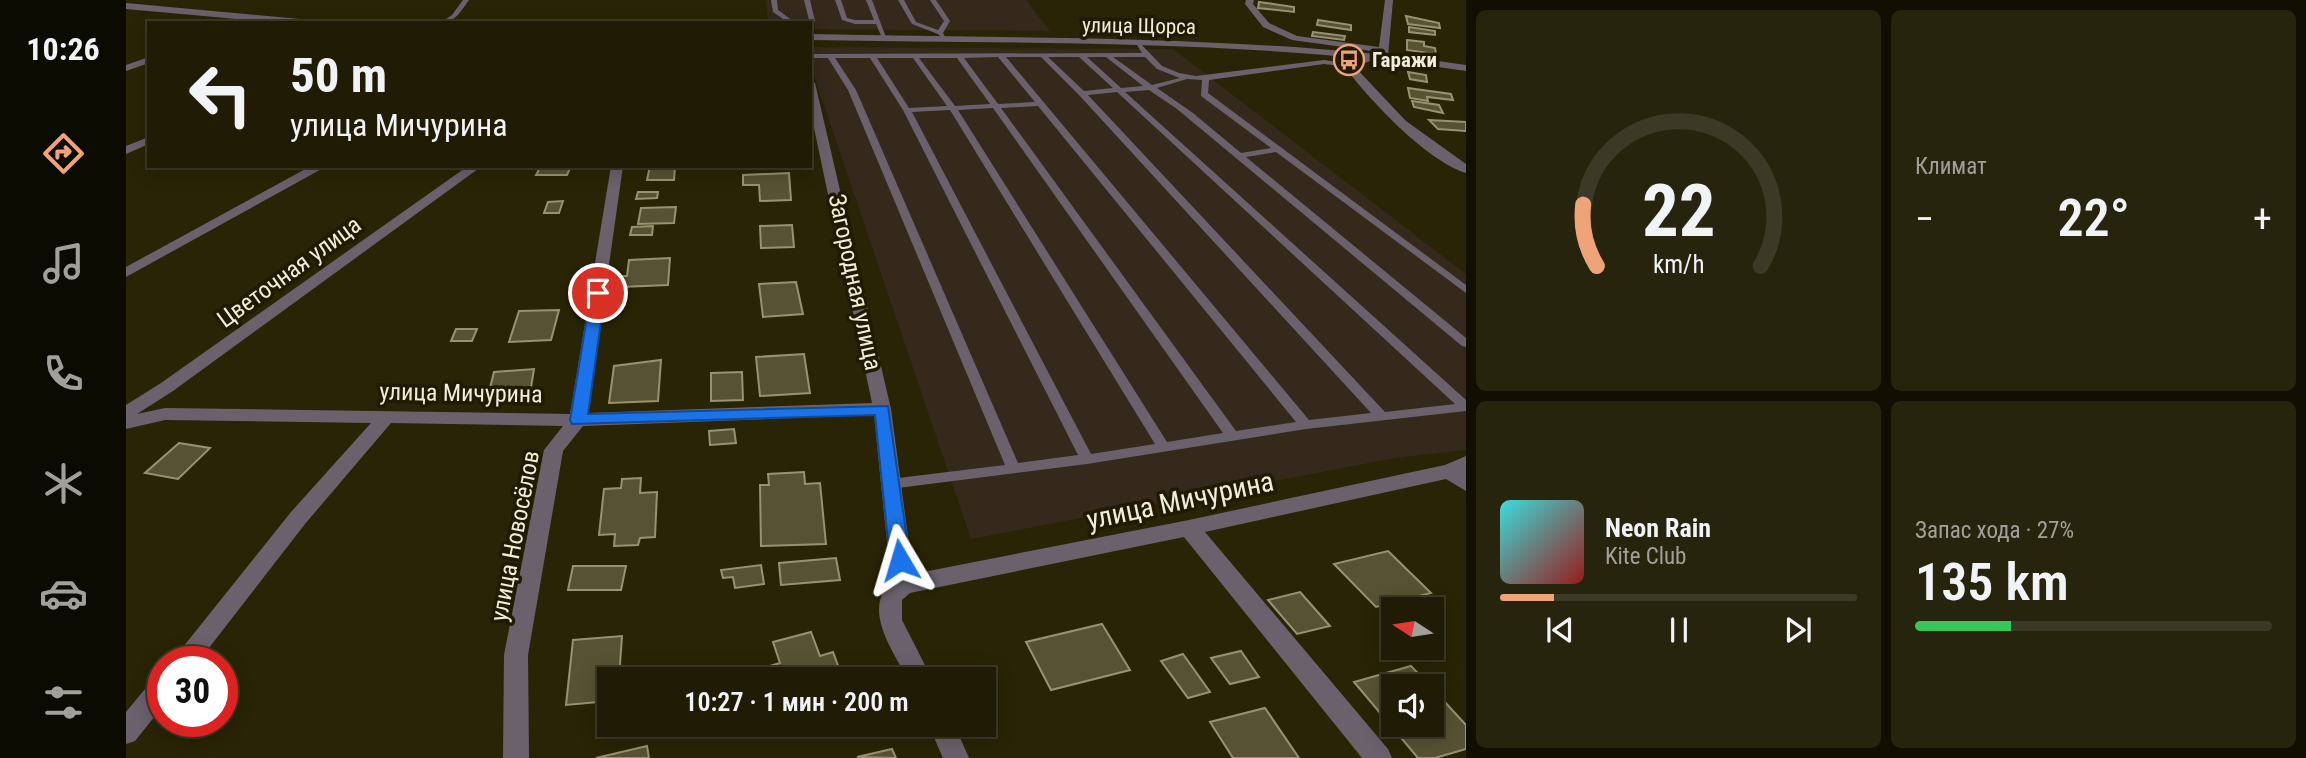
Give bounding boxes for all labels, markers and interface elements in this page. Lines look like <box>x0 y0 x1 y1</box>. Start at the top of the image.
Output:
street label: улица Щорса <box>1082 13 1196 39</box>
text: 10:26 <box>26 30 100 68</box>
bus stop icon: Гаражи <box>1332 43 1366 77</box>
text: 50 m <box>290 47 387 104</box>
place label: Гаражи <box>1372 48 1437 72</box>
icon: left <box>175 49 266 140</box>
text: улица Мичурина <box>290 106 508 144</box>
icon: directions <box>39 129 88 178</box>
text: Климат <box>1915 153 1987 180</box>
text: 22 <box>1642 169 1715 255</box>
text: 22° <box>2057 188 2130 249</box>
street label: Загородная улица <box>823 191 887 373</box>
text: − <box>1915 197 1934 241</box>
text: + <box>2253 197 2272 241</box>
street label: Цветочная улица <box>212 211 366 333</box>
icon: music <box>39 239 88 288</box>
text: km/h <box>1653 250 1704 279</box>
pin <box>568 263 628 323</box>
icon: arrive <box>579 274 617 312</box>
icon: phone <box>39 349 88 398</box>
street label: улица Мичурина <box>379 378 543 408</box>
street label: улица Новосёлов <box>485 448 545 624</box>
icon: climate <box>39 459 88 508</box>
street label: улица Мичурина <box>1084 465 1277 536</box>
text: Neon Rain <box>1605 513 1711 543</box>
text: Запас хода · 27% <box>1915 517 2074 544</box>
position arrow <box>863 523 937 597</box>
text: Kite Club <box>1605 543 1686 570</box>
text: 135 km <box>1915 552 2069 613</box>
icon: car <box>39 569 88 618</box>
north arrow <box>1381 597 1444 660</box>
map controls <box>1381 597 1444 737</box>
icon: previous <box>1541 611 1579 649</box>
icon: pause <box>1660 611 1698 649</box>
icon: next <box>1779 611 1817 649</box>
speed limit sign: 30 <box>147 646 238 737</box>
button: sound <box>1381 674 1444 737</box>
icon: filters <box>39 678 88 727</box>
text: 10:27 · 1 мин · 200 m <box>684 687 909 717</box>

